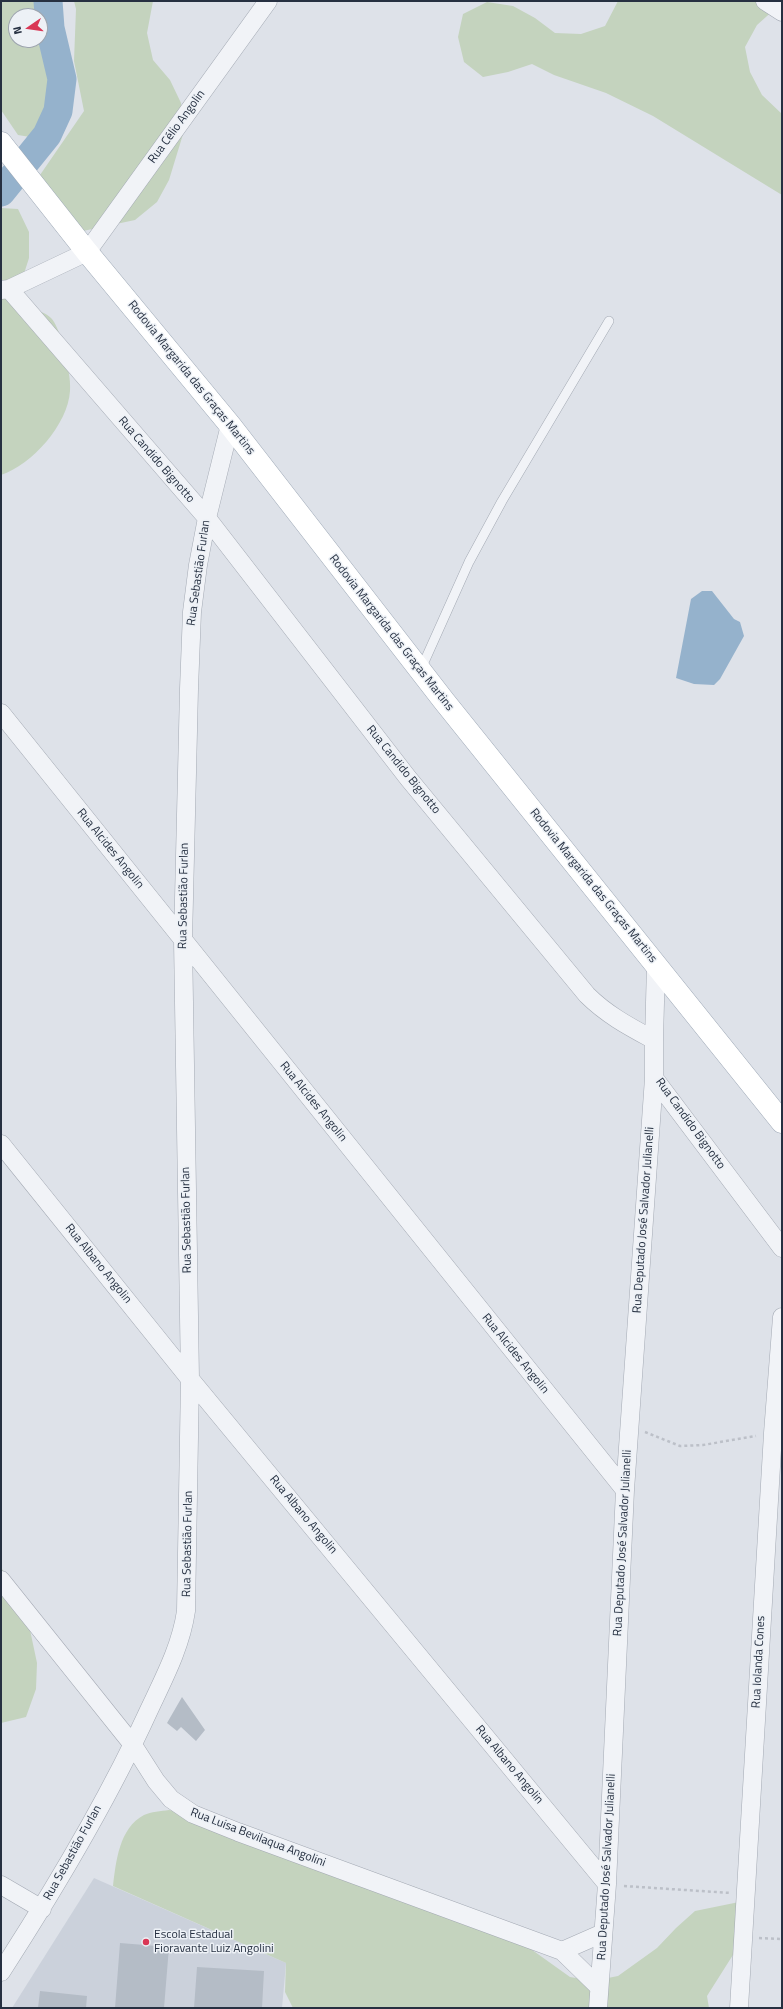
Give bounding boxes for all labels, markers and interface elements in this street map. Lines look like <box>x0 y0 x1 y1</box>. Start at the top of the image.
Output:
north arrow <box>8 8 48 48</box>
text: N <box>9 25 26 36</box>
street label: Rua Célio Angolin <box>146 88 208 166</box>
street label: Rodovia Margarida das Graças Martins <box>124 298 258 458</box>
street label: Rua Candido Bignotto <box>115 414 197 506</box>
street label: Rua Sebastião Furlan <box>184 519 214 627</box>
street label: Rodovia Margarida das Graças Martins <box>326 552 456 714</box>
street label: Rua Candido Bignotto <box>363 723 443 817</box>
street label: Rua Alcides Angolin <box>73 806 147 892</box>
street label: Rodovia Margarida das Graças Martins <box>526 806 660 966</box>
street label: Rua Sebastião Furlan <box>176 843 192 949</box>
street label: Rua Alcides Angolin <box>276 1059 350 1145</box>
street label: Rua Candido Bignotto <box>652 1076 728 1172</box>
street label: Rua Deputado José Salvador Julianelli <box>630 1126 658 1314</box>
street label: Rua Sebastião Furlan <box>179 1167 195 1273</box>
street label: Rua Albano Angolin <box>62 1221 134 1307</box>
street label: Rua Alcides Angolin <box>478 1311 552 1397</box>
street label: Rua Deputado José Salvador Julianelli <box>611 1449 635 1637</box>
street label: Rua Albano Angolin <box>266 1473 340 1557</box>
street label: Rua Sebastião Furlan <box>180 1491 196 1597</box>
street label: Rua Iolanda Cones <box>749 1615 769 1709</box>
street label: Rua Albano Angolin <box>472 1723 546 1807</box>
street label: Rua Deputado José Salvador Julianelli <box>595 1773 619 1961</box>
street label: Rua Sebastião Furlan <box>41 1803 105 1903</box>
street label: Rua Luisa Bevilaqua Angolini <box>188 1806 328 1870</box>
place label: Escola Estadual Fioravante Luiz Angolini <box>154 1928 274 1956</box>
marker: Escola Estadual Fioravante Luiz Angolini <box>141 1937 151 1947</box>

